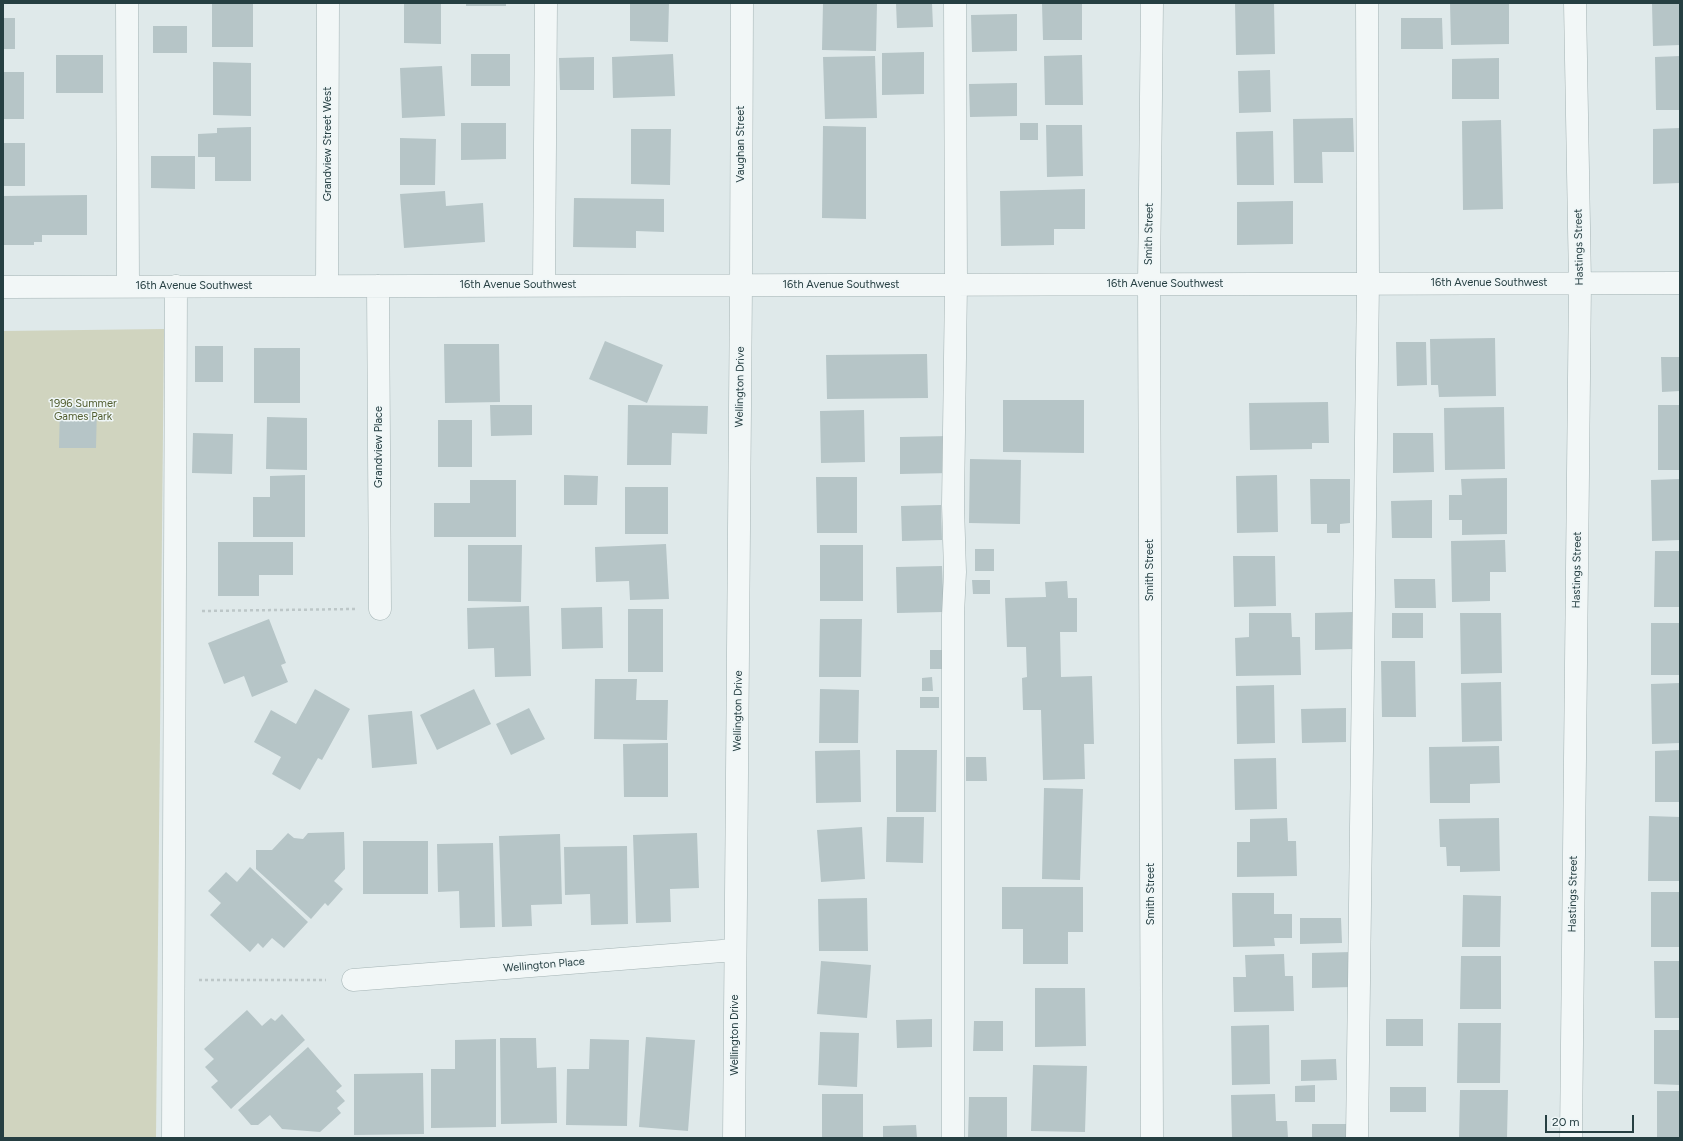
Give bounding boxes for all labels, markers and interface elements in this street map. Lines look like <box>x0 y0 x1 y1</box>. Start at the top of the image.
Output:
street label: Grandview Street West <box>321 87 335 201</box>
street label: Vaughan Street <box>734 106 748 182</box>
street label: Smith Street <box>1142 203 1156 265</box>
street label: Hastings Street <box>1572 208 1586 286</box>
street label: 16th Avenue Southwest <box>1431 276 1547 290</box>
street label: 16th Avenue Southwest <box>1107 277 1223 291</box>
street label: 16th Avenue Southwest <box>460 278 576 292</box>
street label: 16th Avenue Southwest <box>783 278 899 292</box>
street label: 16th Avenue Southwest <box>136 279 252 293</box>
street label: Wellington Drive <box>733 346 747 428</box>
park label: 1996 Summer Games Park <box>49 397 117 423</box>
street label: Grandview Place <box>372 406 386 488</box>
street label: Hastings Street <box>1570 531 1584 609</box>
street label: Smith Street <box>1143 539 1157 601</box>
street label: Wellington Drive <box>731 670 745 752</box>
street label: Hastings Street <box>1566 855 1580 933</box>
street label: Smith Street <box>1144 863 1158 925</box>
street label: Wellington Place <box>503 955 585 975</box>
street label: Wellington Drive <box>728 995 742 1075</box>
scale bar <box>1547 1107 1636 1133</box>
text: 20 m <box>1552 1115 1580 1129</box>

